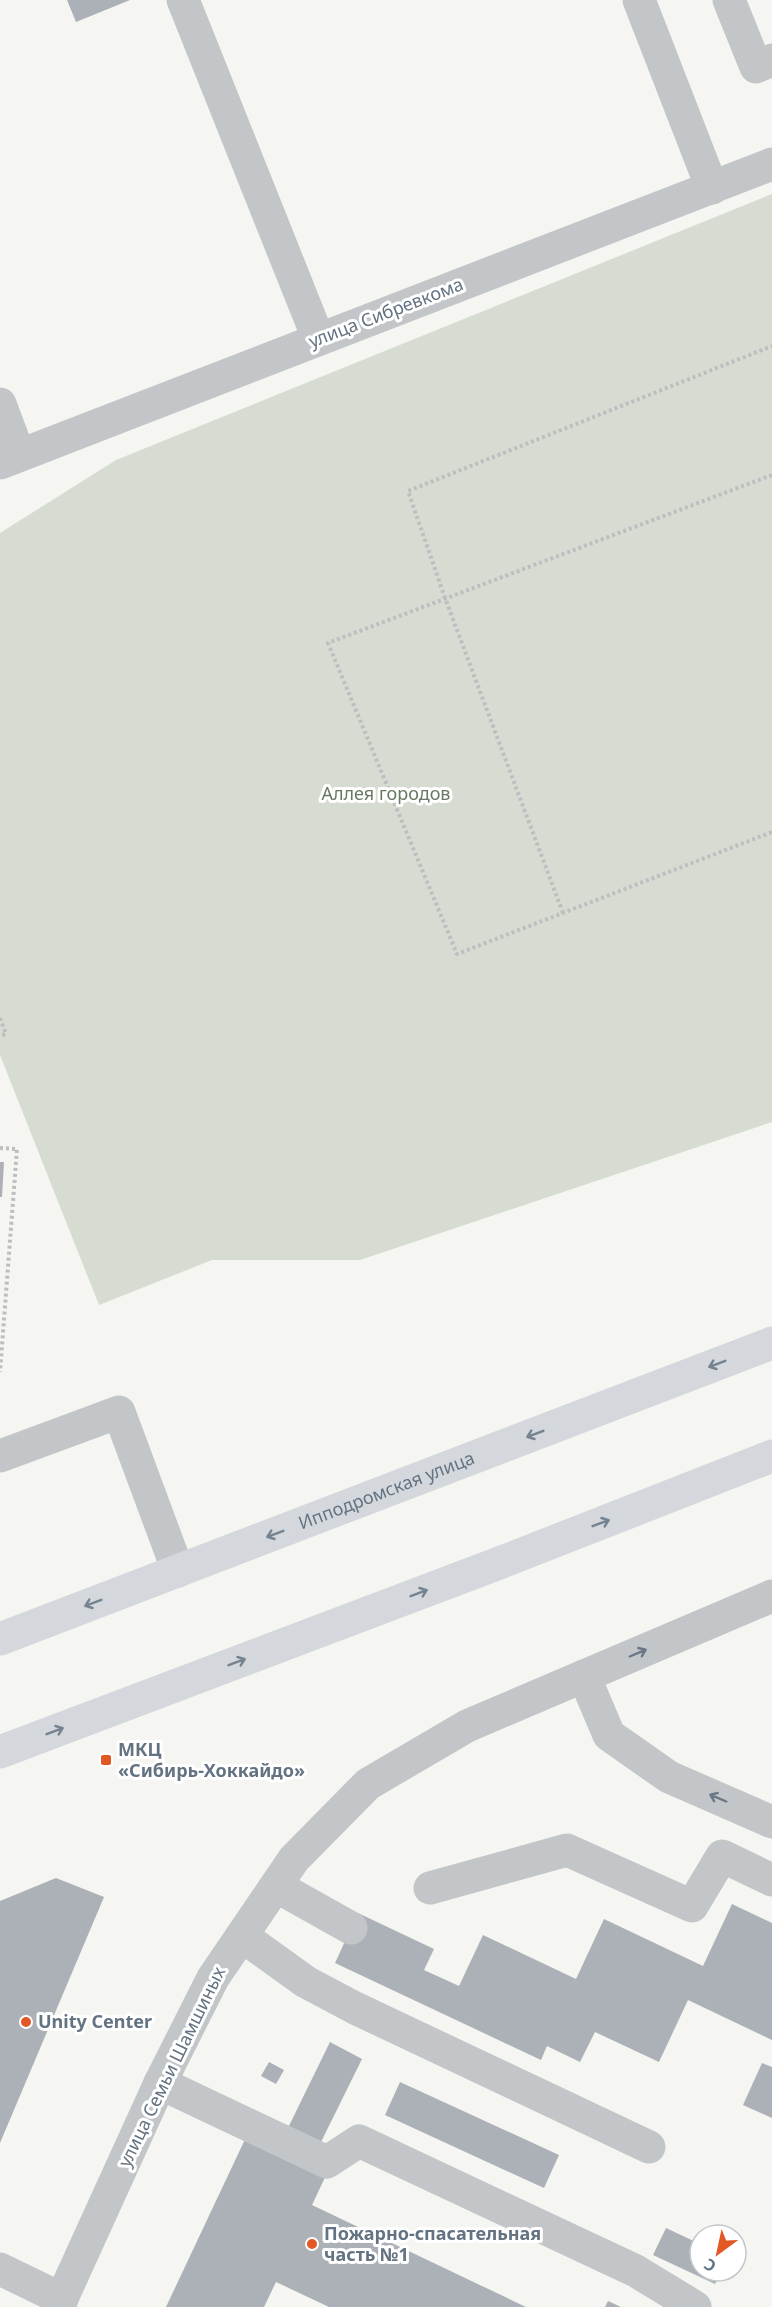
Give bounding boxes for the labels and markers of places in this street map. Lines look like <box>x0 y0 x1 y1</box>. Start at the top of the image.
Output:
place label: МКЦ «Сибирь-Хоккайдо» <box>118 1737 305 1782</box>
marker: МКЦ «Сибирь-Хоккайдо» <box>99 1753 113 1767</box>
place label: Unity Center <box>38 2009 152 2033</box>
marker: Unity Center <box>19 2015 33 2029</box>
place label: Пожарно-спасательная часть №1 <box>324 2221 541 2266</box>
marker: Пожарно-спасательная часть №1 <box>305 2237 319 2251</box>

